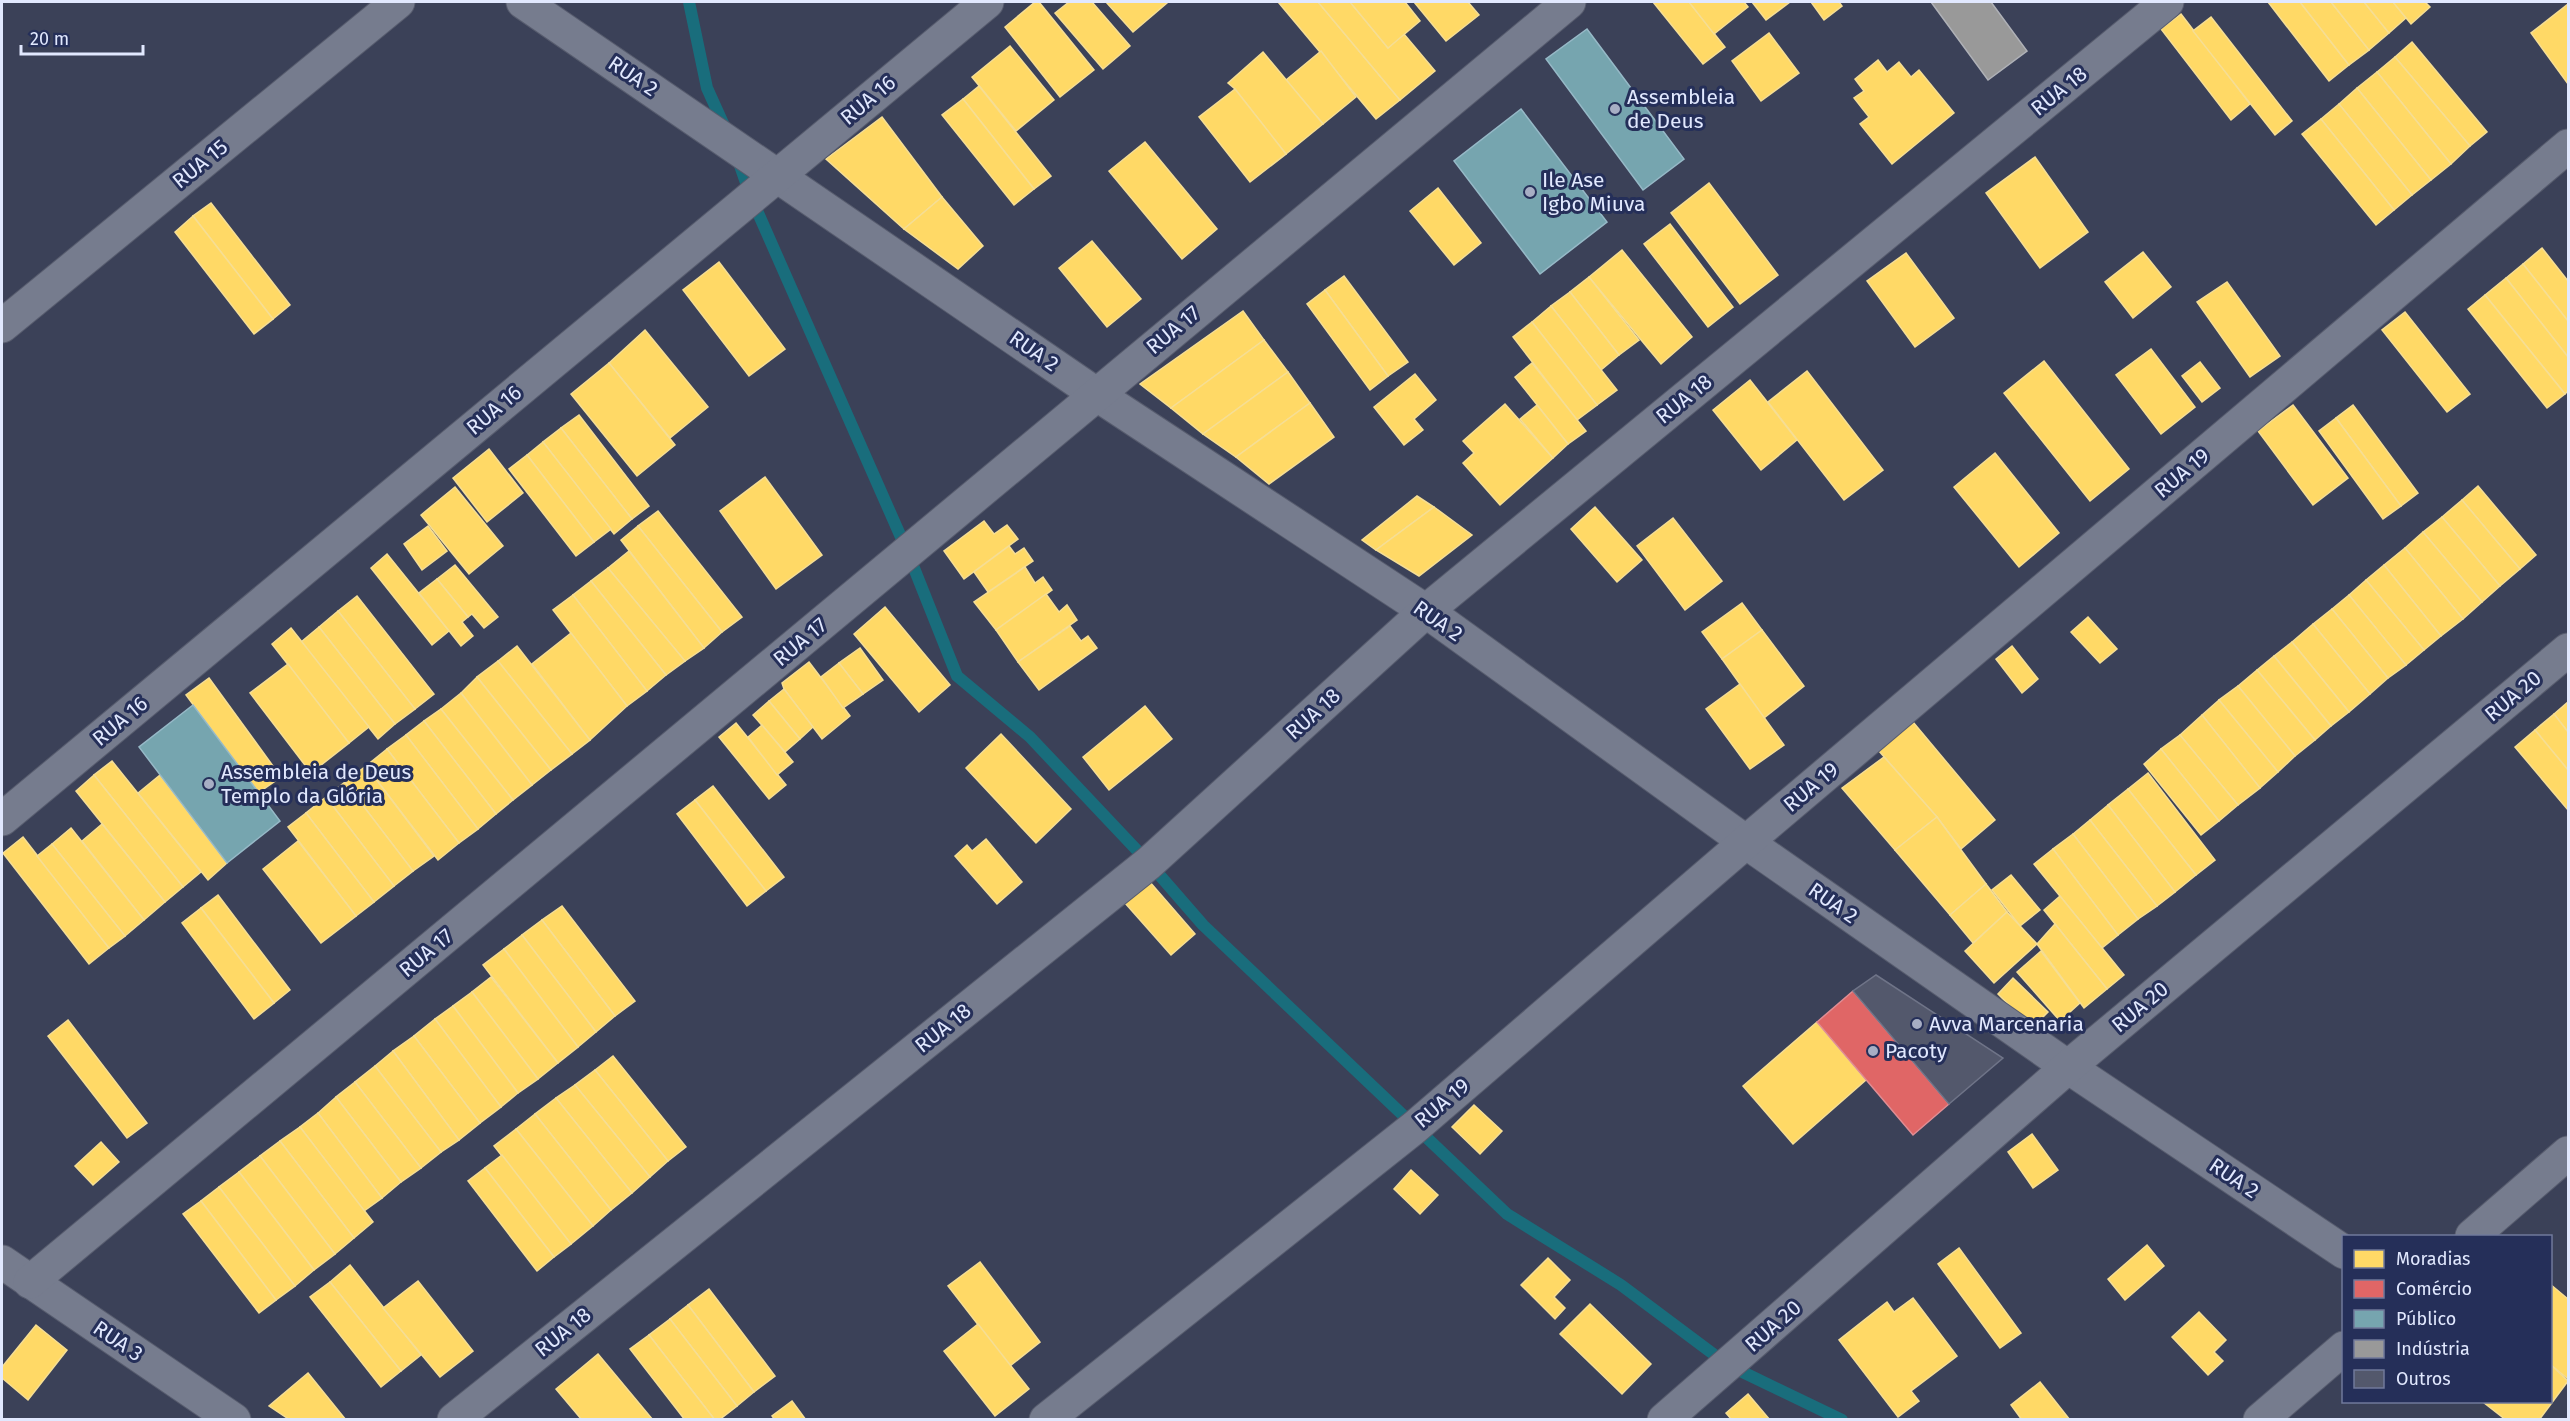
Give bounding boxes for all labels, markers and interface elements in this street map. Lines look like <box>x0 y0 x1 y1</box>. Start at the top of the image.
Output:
scale bar <box>21 18 142 56</box>
text: 20 m <box>30 28 69 50</box>
street label: RUA 2 <box>603 50 663 102</box>
street label: RUA 18 <box>2026 61 2092 121</box>
street label: RUA 16 <box>835 69 901 131</box>
place label: Assembleia de Deus <box>1627 84 1735 134</box>
marker: Assembleia de Deus <box>1608 102 1622 116</box>
street label: RUA 15 <box>167 134 233 194</box>
place label: Ile Ase Igbo Miuva <box>1542 167 1645 217</box>
marker: Ile Ase Igbo Miuva <box>1523 185 1537 199</box>
street label: RUA 17 <box>1141 300 1205 360</box>
street label: RUA 2 <box>1004 325 1064 377</box>
street label: RUA 18 <box>1651 369 1717 429</box>
street label: RUA 16 <box>461 379 527 441</box>
street label: RUA 19 <box>2149 442 2215 504</box>
street label: RUA 2 <box>1408 595 1468 647</box>
street label: RUA 17 <box>768 612 832 672</box>
street label: RUA 20 <box>2479 665 2547 727</box>
street label: RUA 18 <box>1280 683 1346 745</box>
street label: RUA 16 <box>87 690 153 752</box>
street label: RUA 19 <box>1778 756 1844 818</box>
place label: Assembleia de Deus Templo da Glória <box>221 759 412 809</box>
marker: Assembleia de Deus Templo da Glória <box>202 777 216 791</box>
street label: RUA 2 <box>1803 877 1863 929</box>
street label: RUA 17 <box>394 923 458 983</box>
street label: RUA 20 <box>2106 976 2174 1038</box>
street label: RUA 18 <box>910 998 976 1058</box>
place label: Avva Marcenaria <box>1929 1011 2084 1037</box>
marker: Avva Marcenaria <box>1910 1017 1924 1031</box>
place label: Pacoty <box>1885 1038 1948 1064</box>
marker: Pacoty <box>1866 1044 1880 1058</box>
street label: RUA 19 <box>1409 1072 1475 1134</box>
street label: RUA 2 <box>2204 1152 2264 1204</box>
legend <box>2342 1235 2552 1403</box>
text: Moradias <box>2396 1248 2470 1270</box>
text: Comércio <box>2396 1278 2472 1300</box>
street label: RUA 20 <box>1740 1295 1806 1357</box>
street label: RUA 18 <box>530 1302 596 1362</box>
text: Público <box>2396 1308 2456 1330</box>
street label: RUA 3 <box>88 1315 148 1367</box>
text: Indústria <box>2396 1338 2470 1360</box>
text: Outros <box>2396 1368 2451 1390</box>

